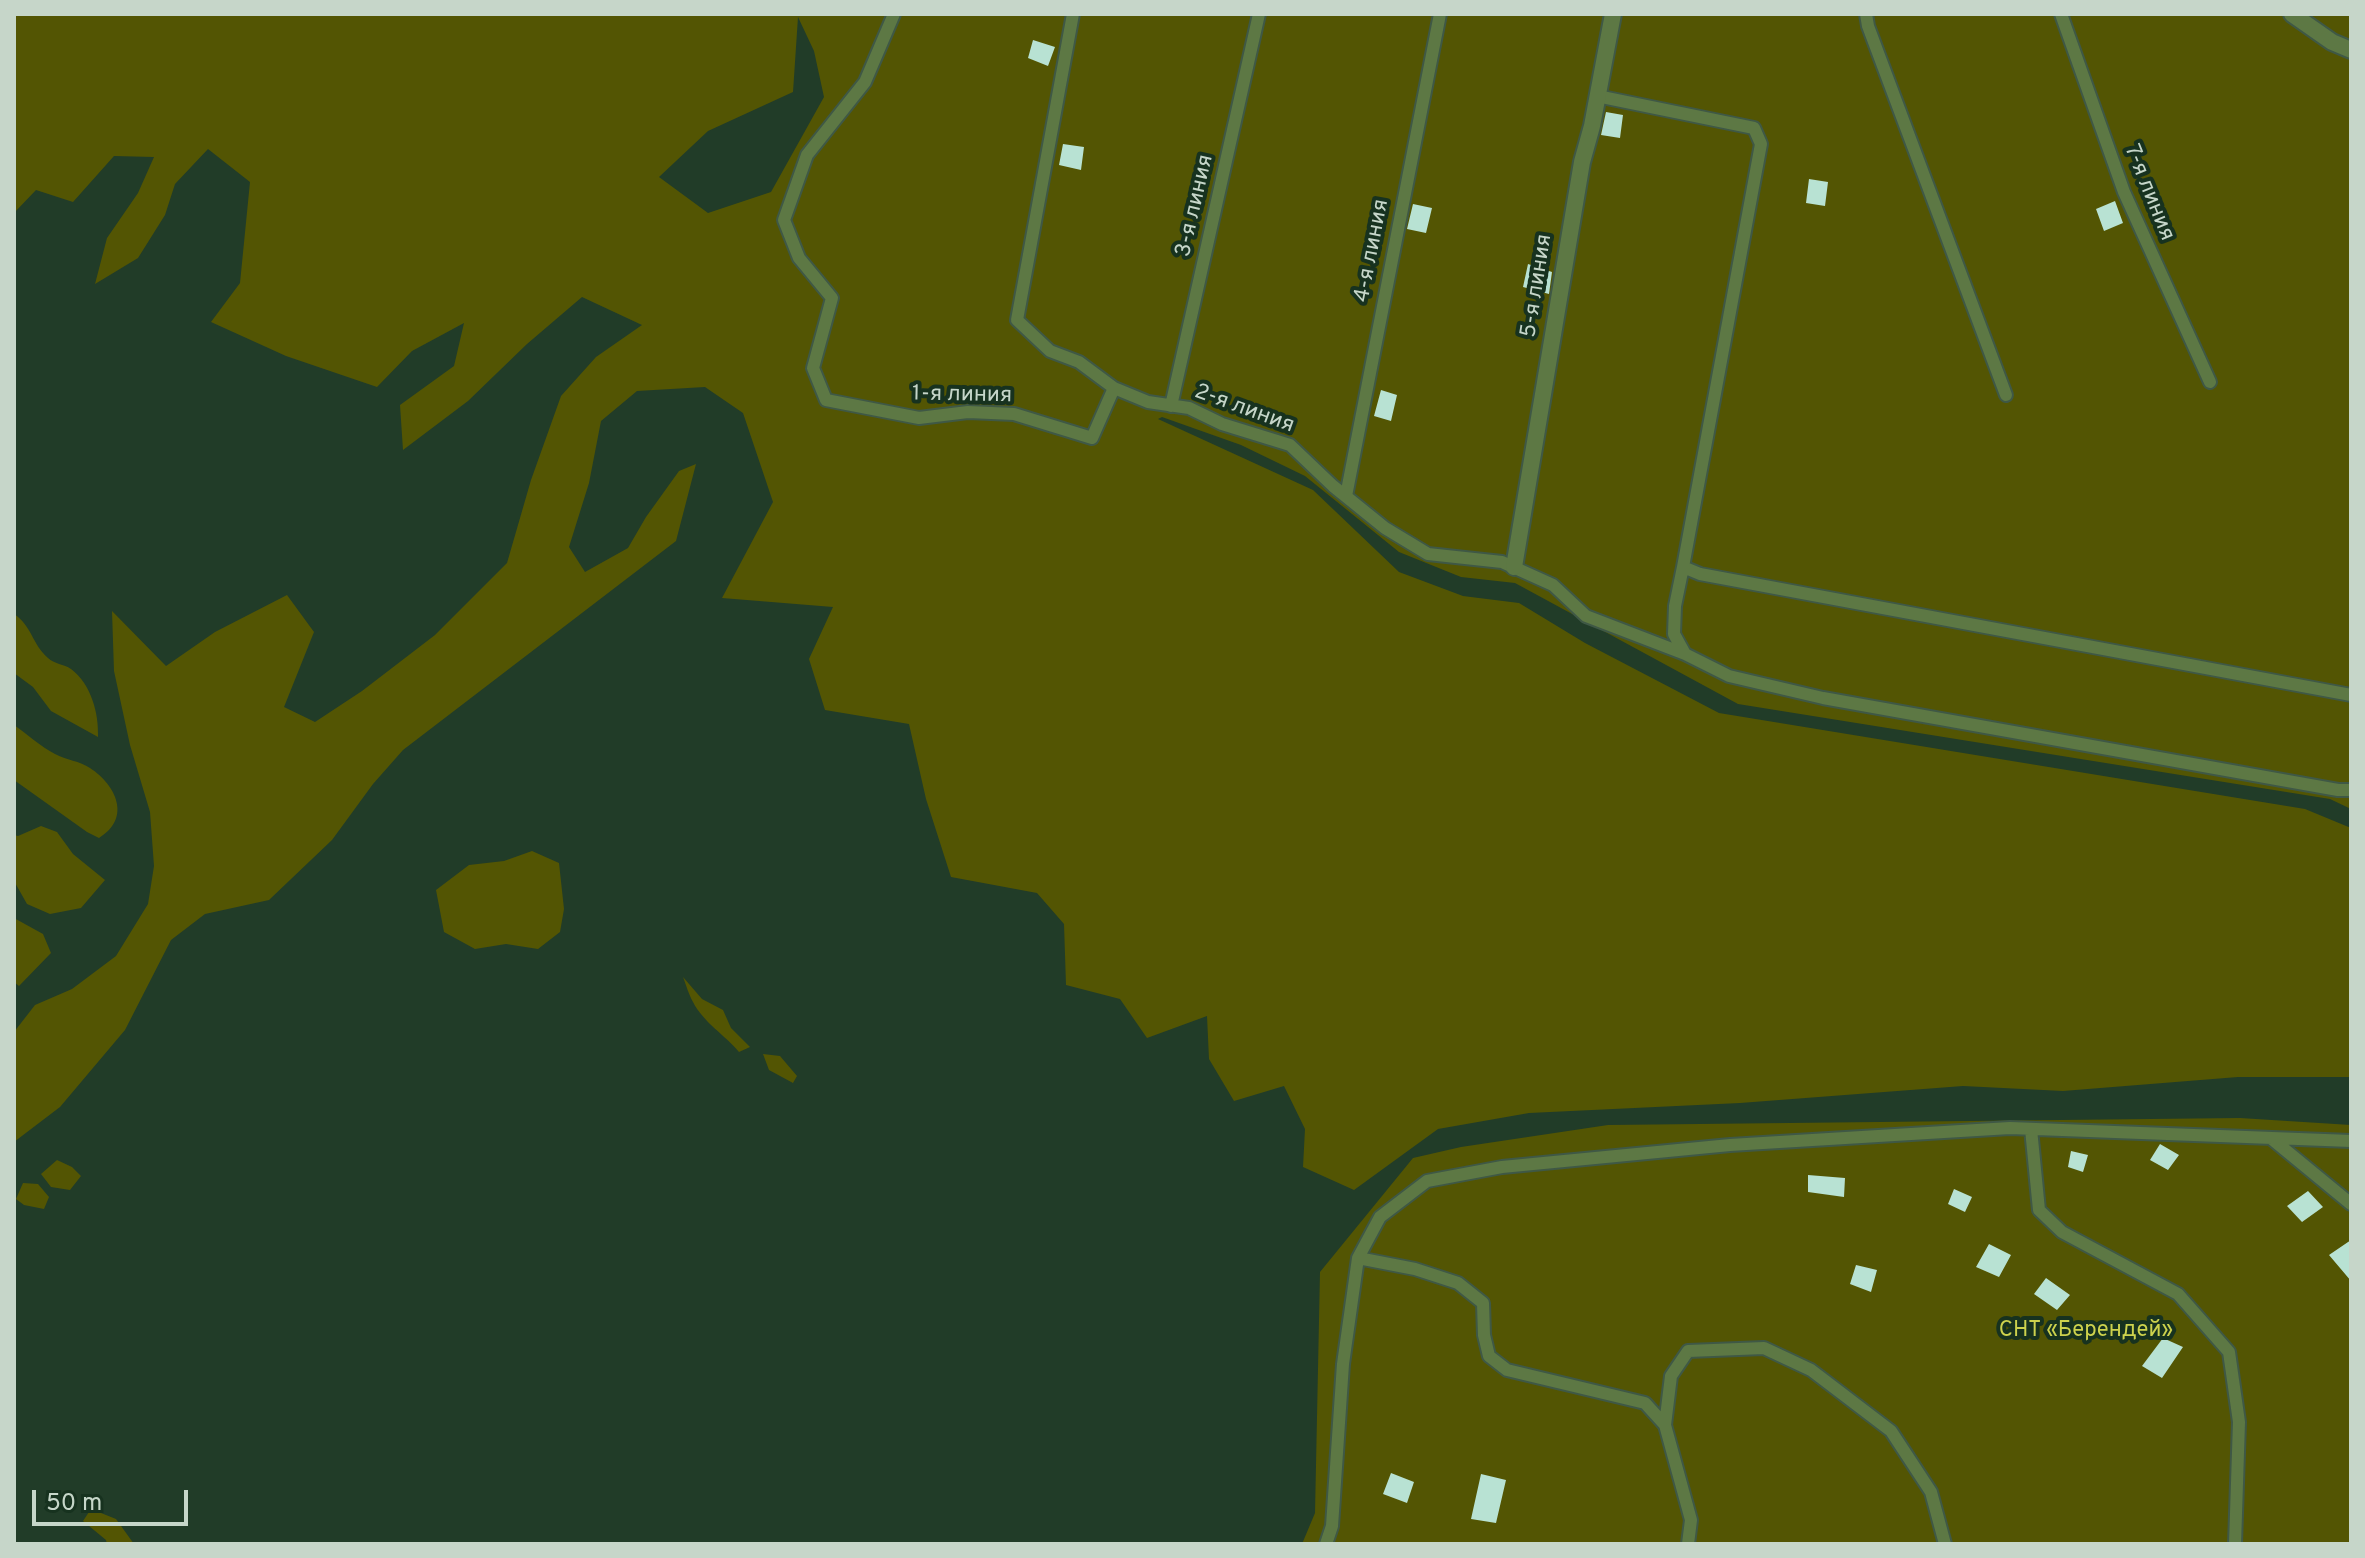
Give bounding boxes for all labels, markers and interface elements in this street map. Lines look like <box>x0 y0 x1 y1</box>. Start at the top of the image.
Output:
street label: 7-я линия <box>2117 141 2179 245</box>
street label: 3-я линия <box>1171 152 1221 260</box>
street label: 4-я линия <box>1350 197 1396 305</box>
street label: 5-я линия <box>1517 232 1559 340</box>
street label: 2-я линия <box>1190 380 1298 440</box>
street label: 1-я линия <box>912 382 1012 410</box>
park label: СНТ «Берендей» <box>1999 1319 2173 1345</box>
scale bar <box>36 1474 192 1524</box>
text: 50 m <box>46 1489 102 1519</box>

